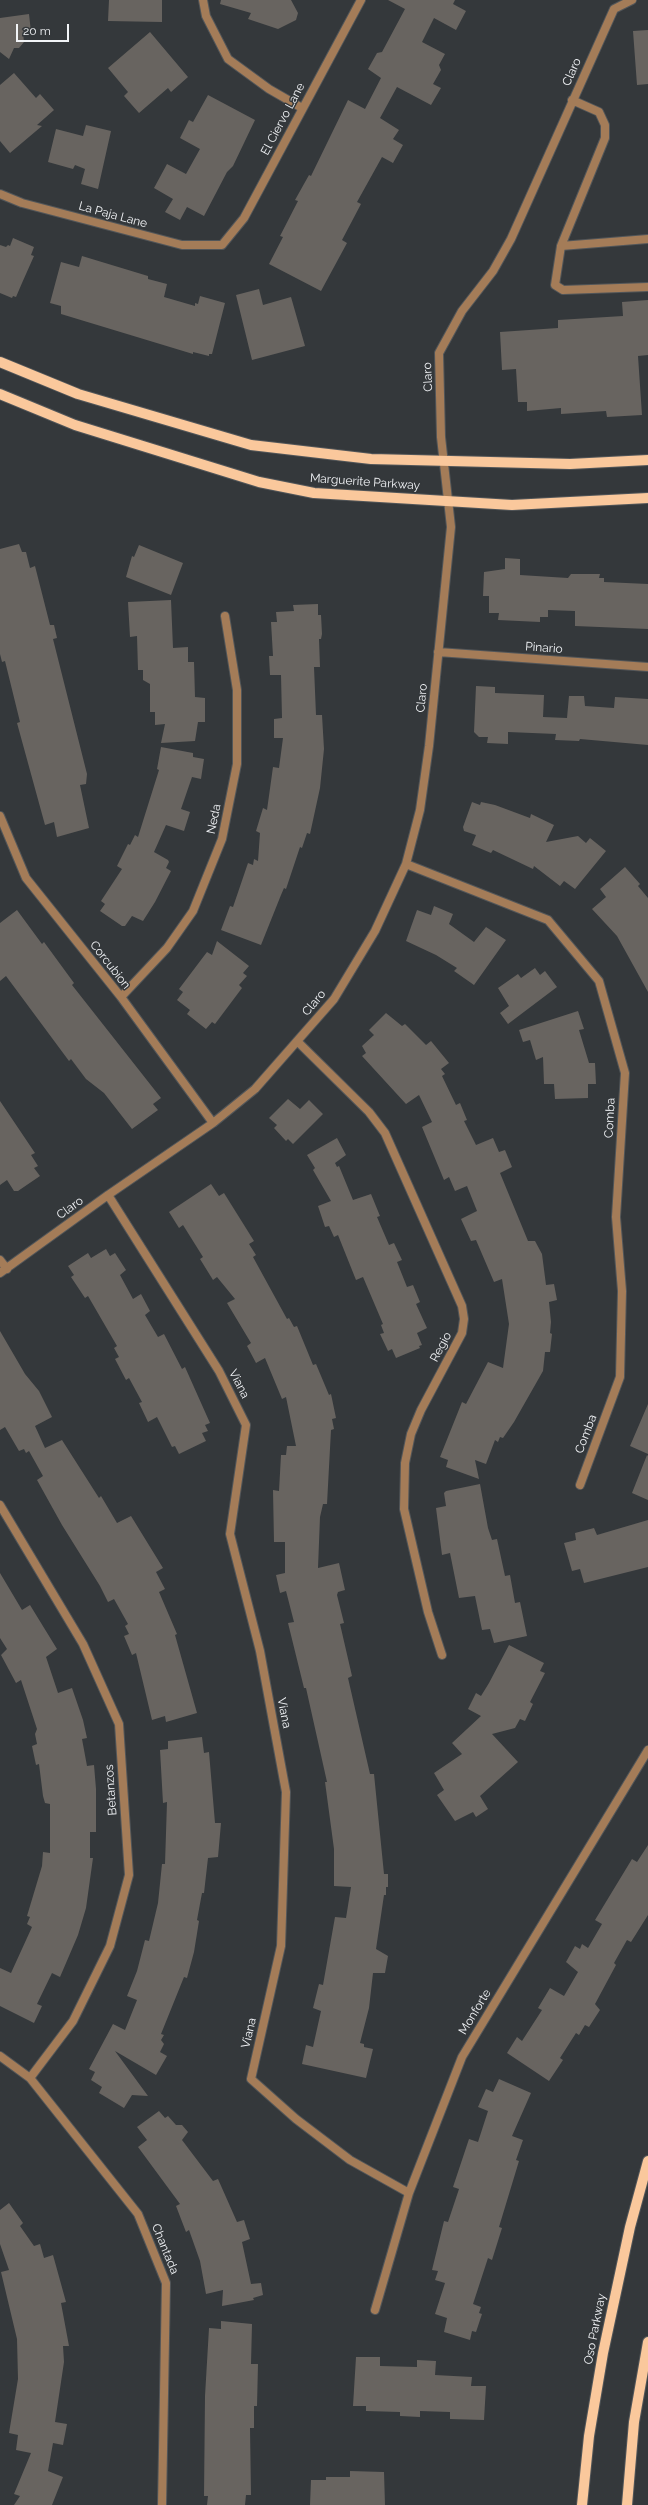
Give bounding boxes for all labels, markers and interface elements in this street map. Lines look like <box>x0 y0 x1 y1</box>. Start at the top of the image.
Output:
scale bar <box>18 16 71 42</box>
text: 20 m <box>23 24 51 38</box>
street label: Claro <box>559 56 585 88</box>
street label: El Ciervo Lane <box>258 80 308 158</box>
street label: La Paja Lane <box>77 199 149 231</box>
street label: Claro <box>420 362 436 392</box>
street label: Marguerite Parkway <box>309 471 421 493</box>
street label: Pinario <box>525 640 563 656</box>
street label: Claro <box>414 683 430 713</box>
street label: Neda <box>204 803 224 835</box>
street label: Corcubion <box>87 938 133 992</box>
street label: Claro <box>299 987 329 1019</box>
street label: Comba <box>602 1097 618 1139</box>
street label: Claro <box>54 1194 86 1222</box>
street label: Regio <box>427 1330 455 1364</box>
street label: Viana <box>226 1367 252 1401</box>
street label: Comba <box>572 1413 600 1455</box>
street label: Viana <box>274 1696 294 1730</box>
street label: Betanzos <box>102 1764 120 1816</box>
street label: Monforte <box>456 1987 494 2037</box>
street label: Viana <box>239 2016 259 2050</box>
street label: Chantada <box>148 2222 182 2276</box>
street label: Oso Parkway <box>581 2292 609 2366</box>

